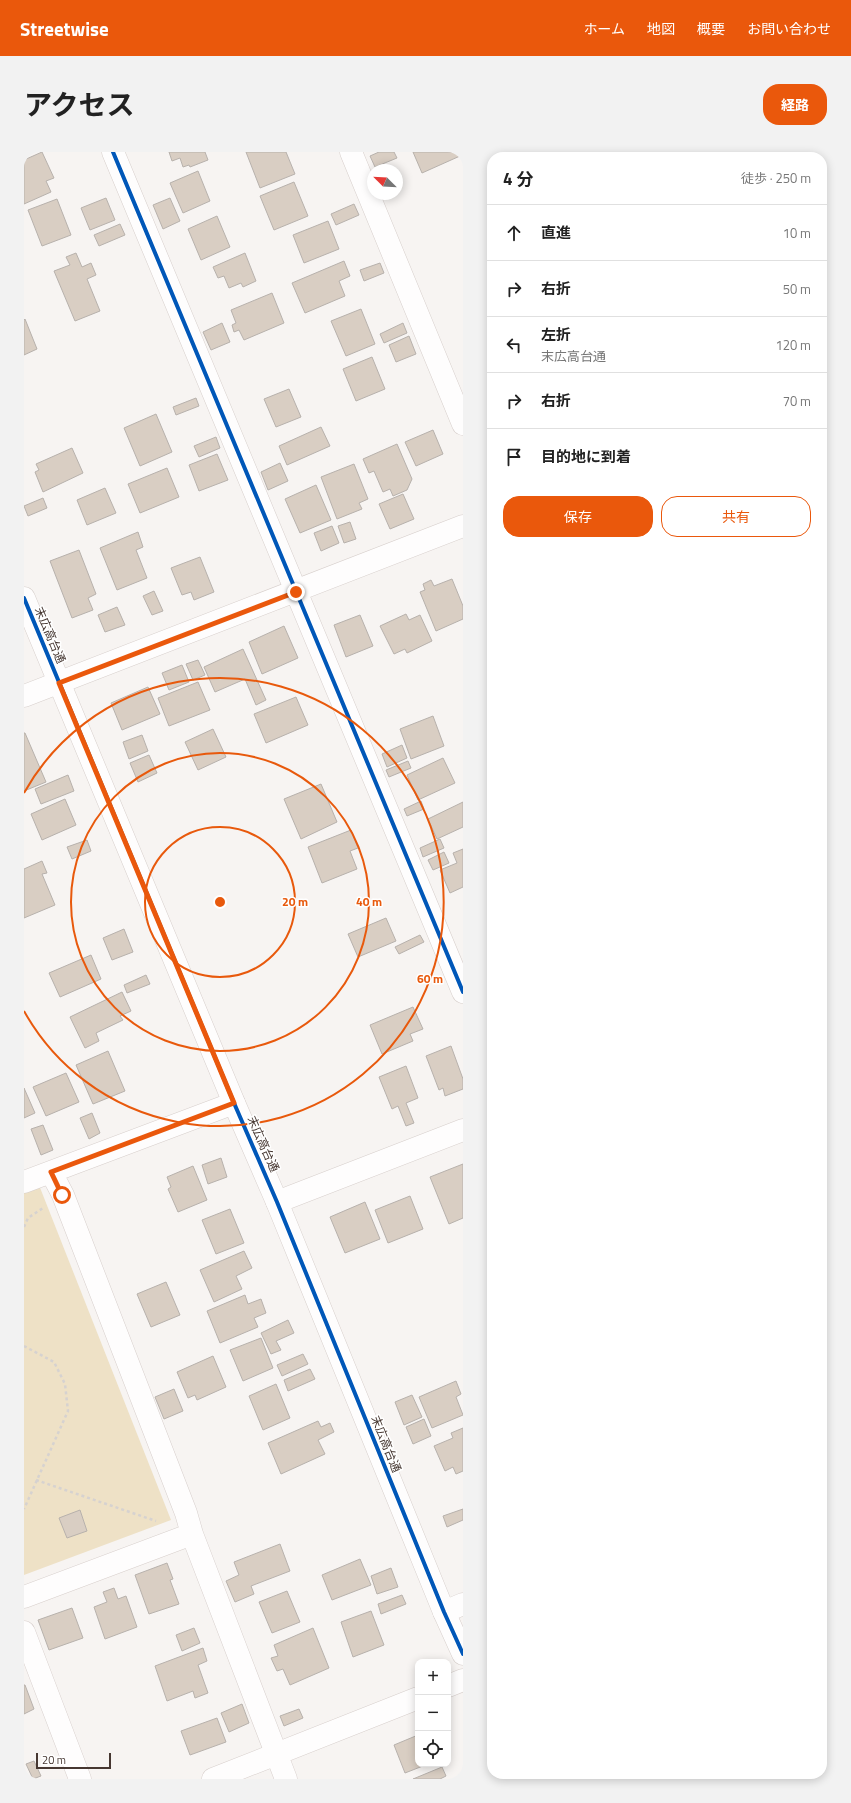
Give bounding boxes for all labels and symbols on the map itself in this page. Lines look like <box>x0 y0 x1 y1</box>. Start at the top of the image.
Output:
north arrow <box>367 164 403 200</box>
route end <box>287 583 305 601</box>
street label: 末広高台通 <box>30 603 71 666</box>
text: 20 m <box>282 892 308 911</box>
text: 40 m <box>356 892 382 911</box>
centre of rings <box>213 895 227 909</box>
text: 60 m <box>417 969 443 988</box>
street label: 末広高台通 <box>243 1113 284 1175</box>
route start <box>53 1186 71 1204</box>
street label: 末広高台通 <box>366 1412 407 1475</box>
scale bar <box>36 1751 111 1770</box>

